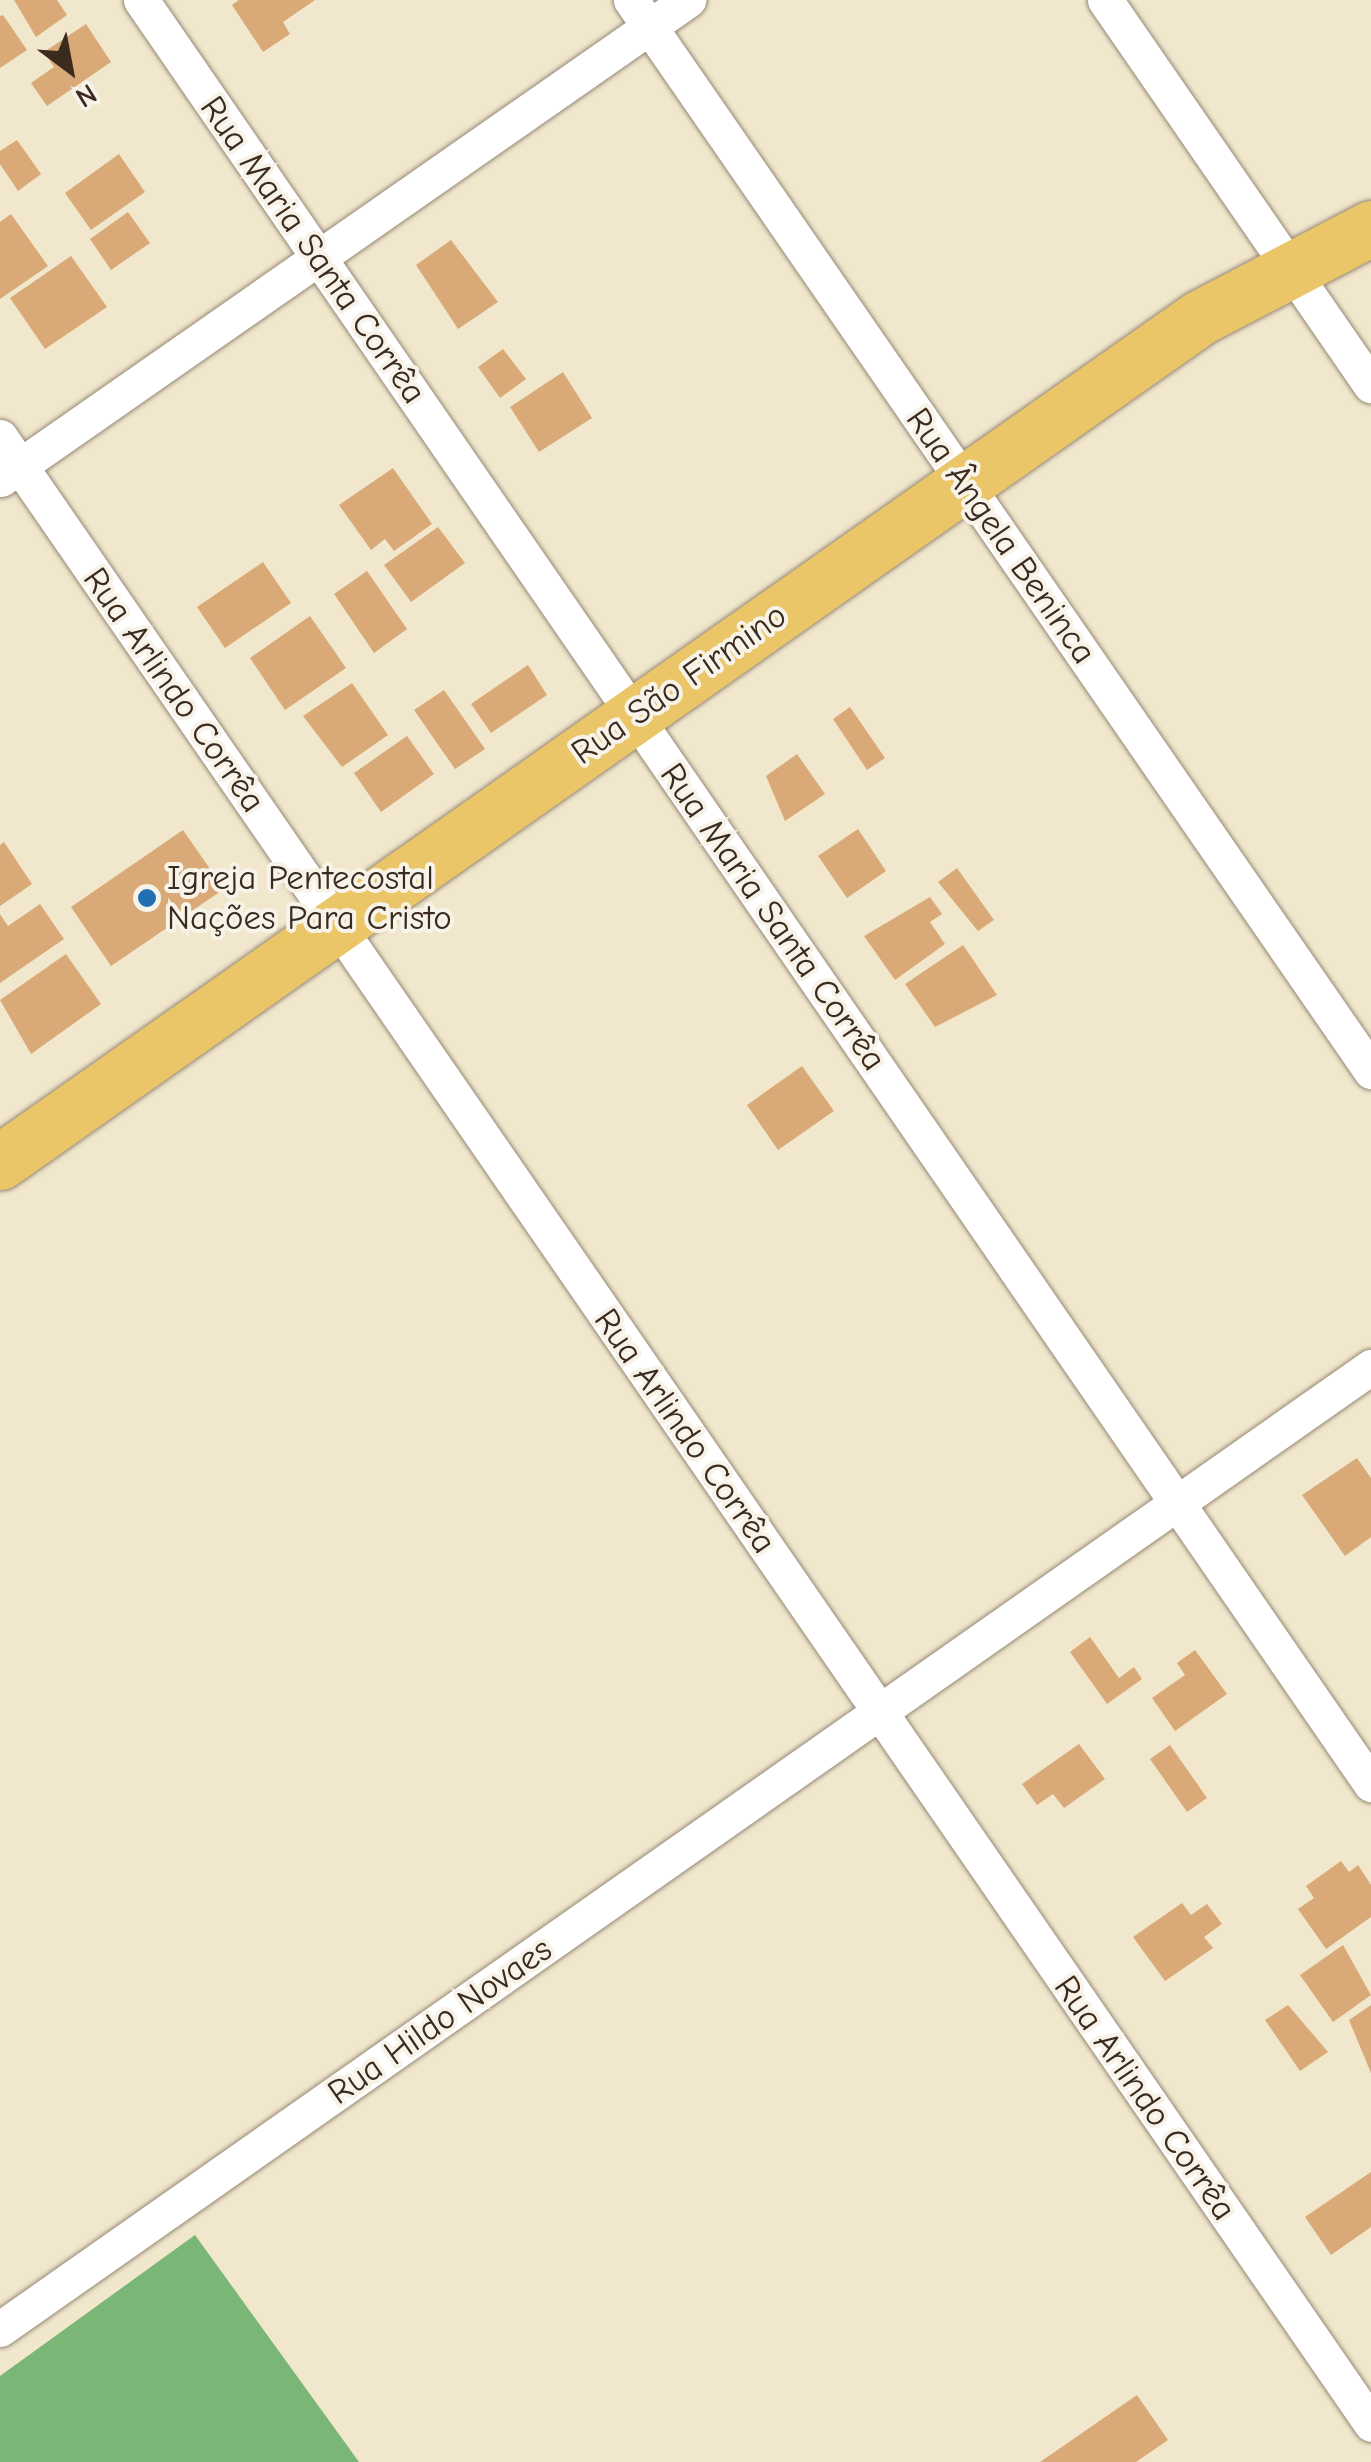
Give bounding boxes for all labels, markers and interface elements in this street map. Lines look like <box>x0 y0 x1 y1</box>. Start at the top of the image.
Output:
north arrow <box>20 20 120 120</box>
text: N <box>70 77 102 114</box>
street label: Rua Maria Santa Corrêa <box>191 88 435 412</box>
street label: Rua Ângela Beninca <box>897 400 1105 672</box>
street label: Rua Arlindo Corrêa <box>74 560 274 820</box>
street label: Rua São Firmino <box>563 594 795 774</box>
street label: Rua Maria Santa Corrêa <box>651 755 895 1079</box>
place label: Igreja Pentecostal Nações Para Cristo <box>167 857 452 939</box>
marker: Igreja Pentecostal Nações Para Cristo <box>136 887 158 909</box>
street label: Rua Arlindo Corrêa <box>585 1301 785 1561</box>
street label: Rua Hildo Novaes <box>320 1928 560 2114</box>
street label: Rua Arlindo Corrêa <box>1045 1968 1245 2228</box>

